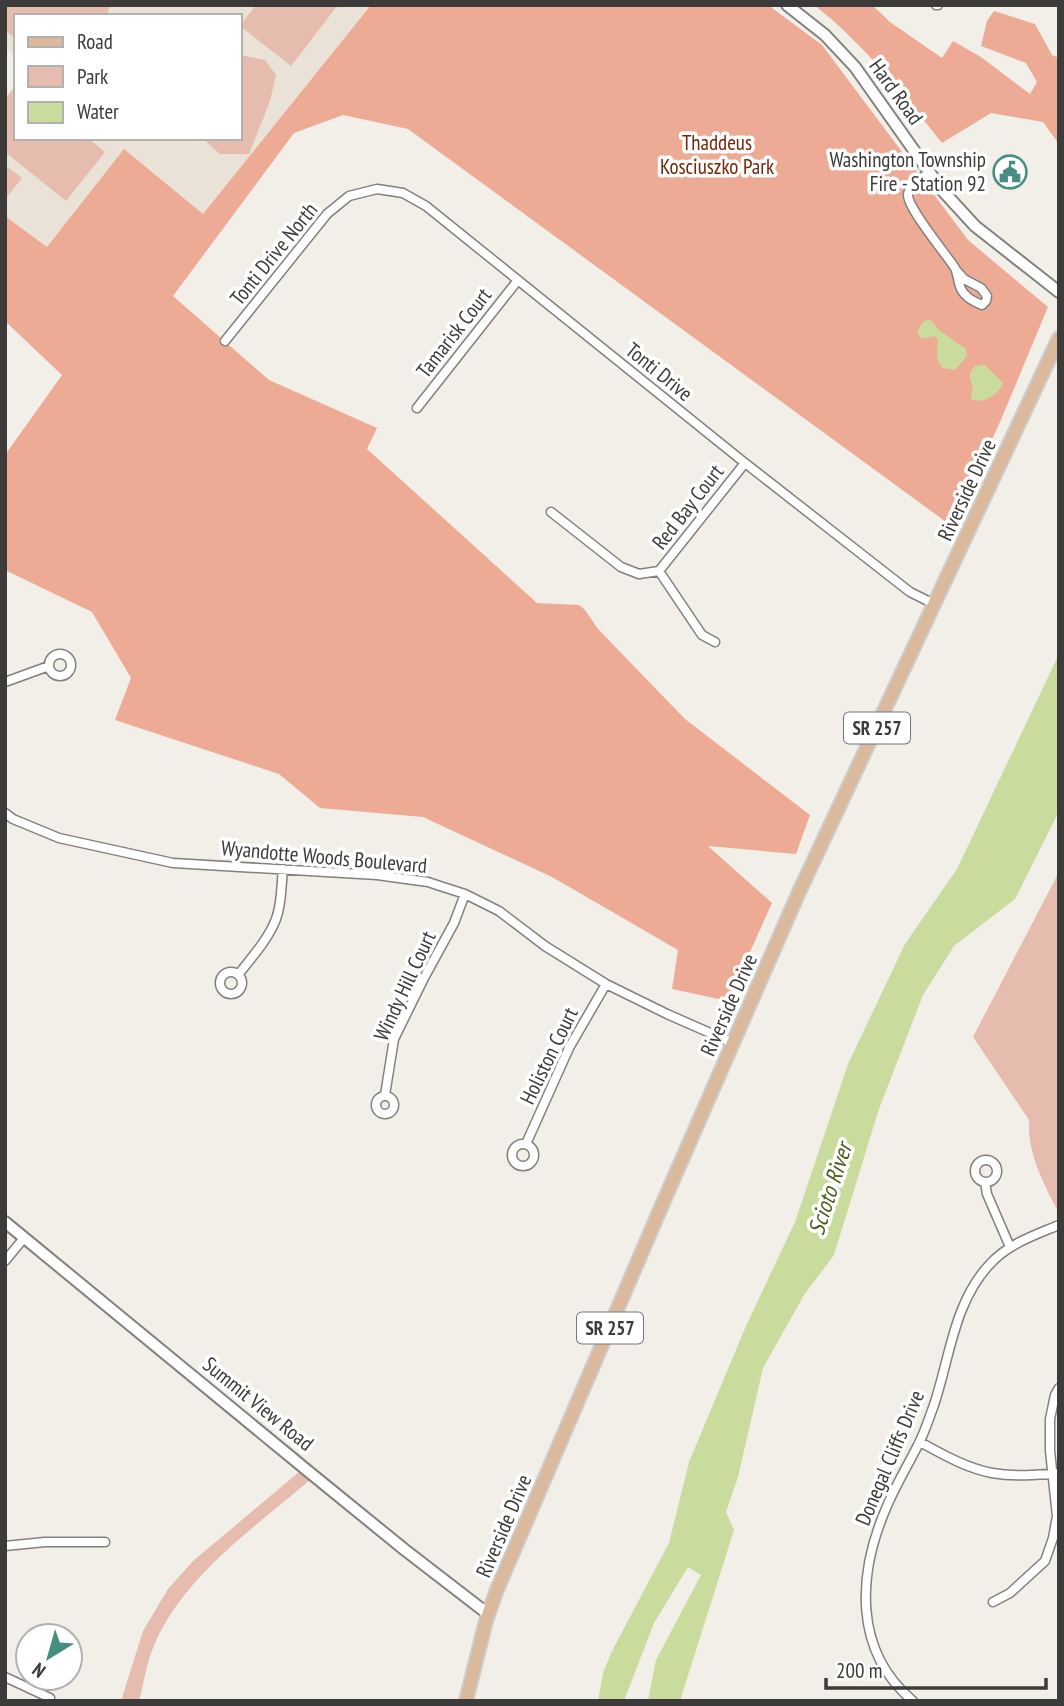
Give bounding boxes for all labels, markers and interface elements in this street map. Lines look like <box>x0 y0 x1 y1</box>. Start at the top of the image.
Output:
legend <box>14 14 242 140</box>
text: Road <box>77 28 113 55</box>
street label: Hard Road <box>864 54 929 130</box>
text: Park <box>77 63 108 90</box>
text: Water <box>77 98 119 125</box>
park label: Thaddeus Kosciuszko Park <box>660 129 774 180</box>
place label: Washington Township Fire - Station 92 <box>829 146 986 197</box>
public building icon: Washington Township Fire - Station 92 <box>991 153 1029 191</box>
street label: Tonti Drive North <box>224 197 323 311</box>
street label: Tamarisk Court <box>410 282 497 383</box>
street label: Tonti Drive <box>620 336 698 407</box>
street label: Riverside Drive <box>931 435 1002 545</box>
street label: Red Bay Court <box>646 459 729 555</box>
road number: SR 257 <box>844 712 910 744</box>
street label: Wyandotte Woods Boulevard <box>220 834 428 879</box>
street label: Windy Hill Court <box>367 926 442 1045</box>
street label: Riverside Drive <box>694 949 763 1060</box>
street label: Holiston Court <box>514 1003 584 1109</box>
water label: Scioto River <box>801 1136 859 1238</box>
road number: SR 257 <box>577 1312 643 1344</box>
street label: Summit View Road <box>197 1351 319 1457</box>
street label: Donegal Cliffs Drive <box>849 1386 930 1529</box>
street label: Riverside Drive <box>470 1470 537 1581</box>
north arrow <box>14 1622 84 1692</box>
scale bar <box>826 1646 1046 1690</box>
text: 200 m <box>836 1657 882 1684</box>
text: N <box>27 1658 50 1683</box>

